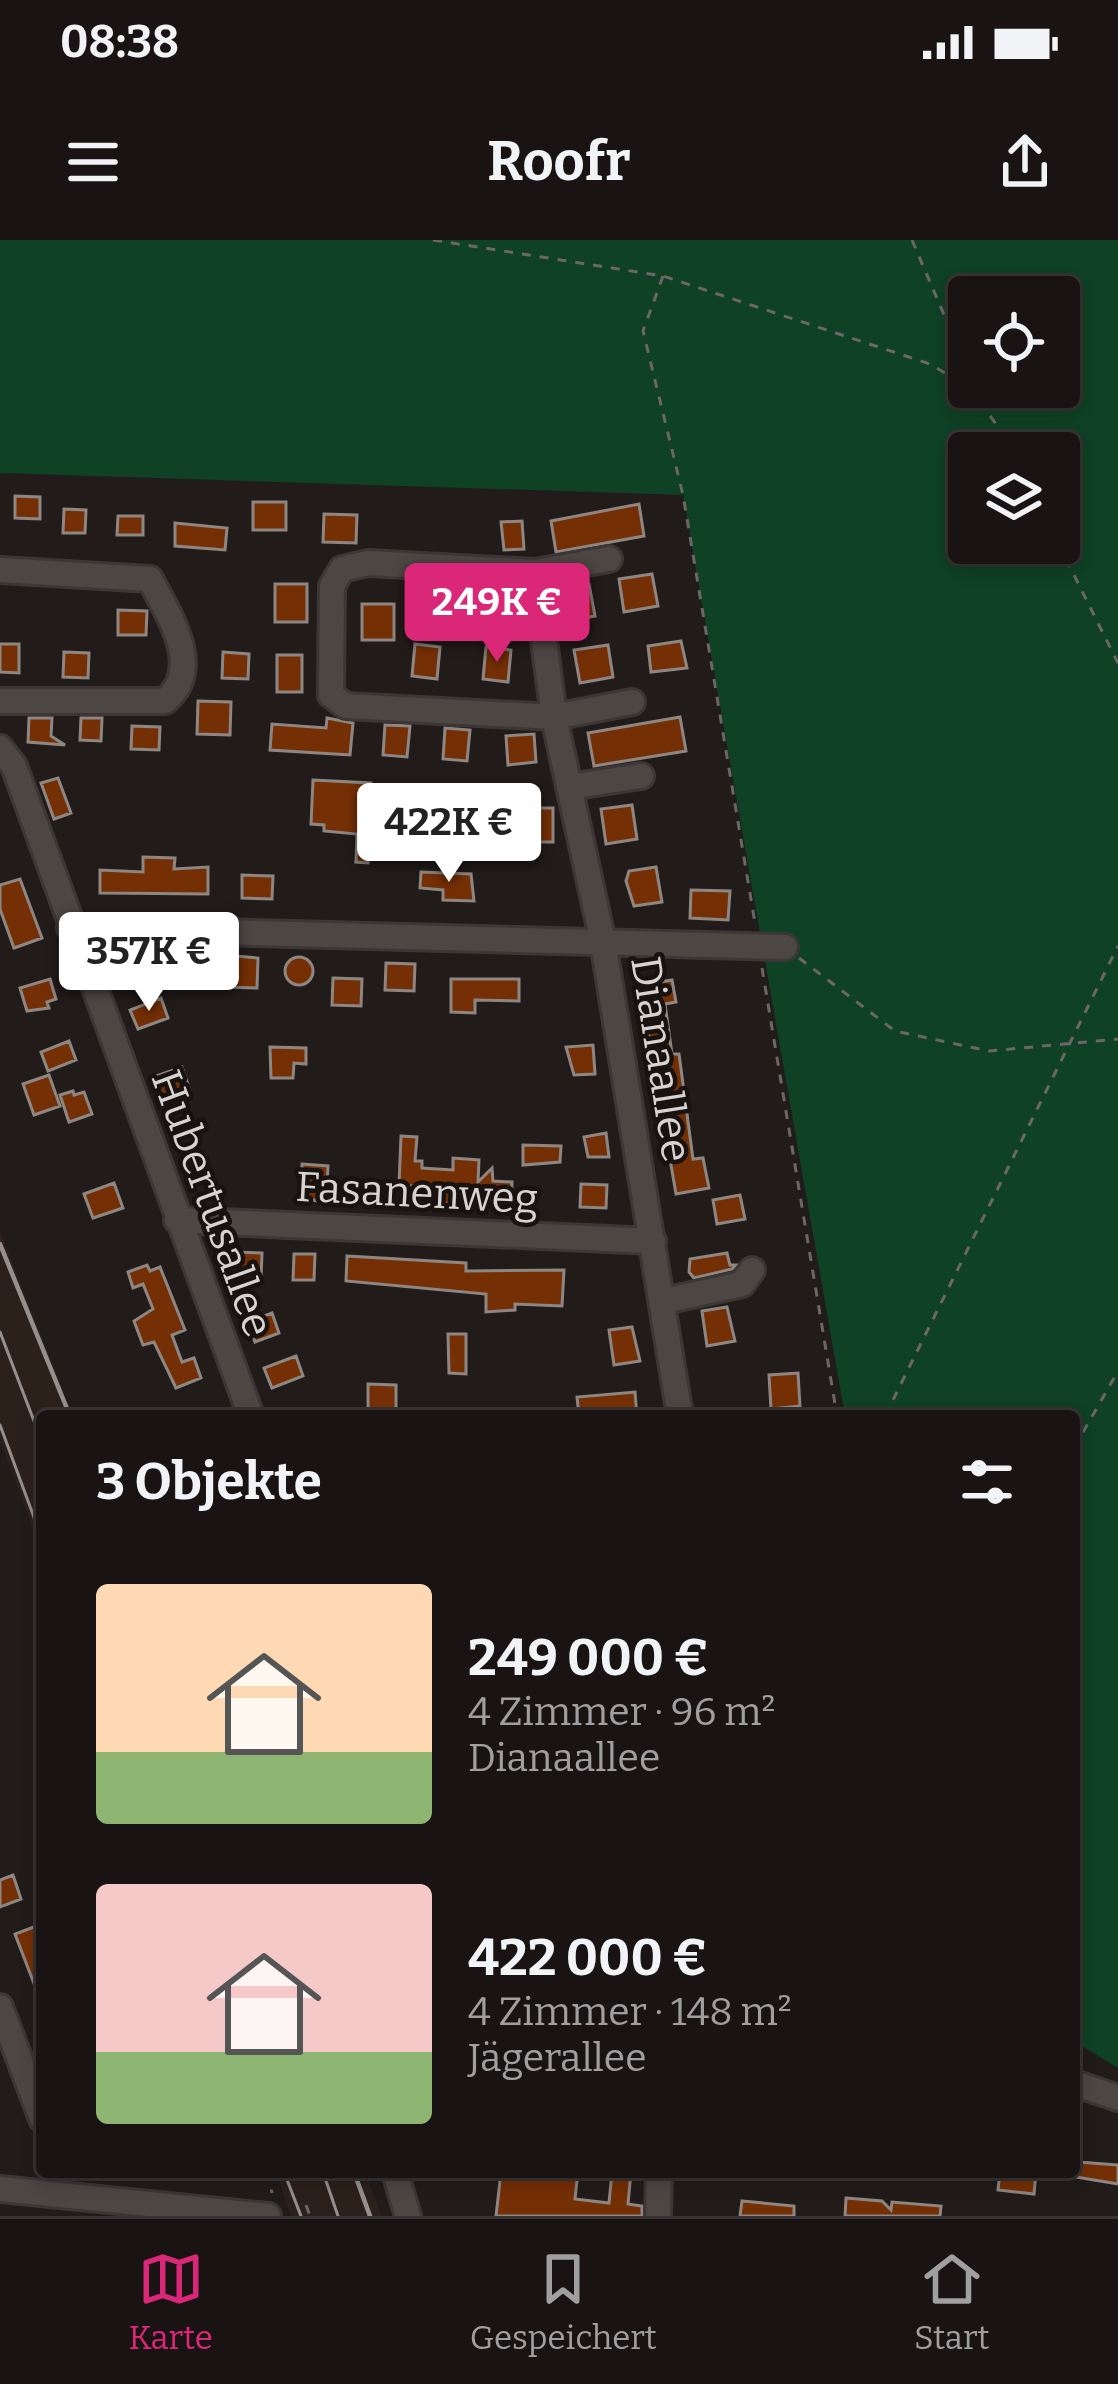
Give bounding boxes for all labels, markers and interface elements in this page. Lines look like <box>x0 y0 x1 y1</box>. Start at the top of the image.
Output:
text: 08:38 <box>60 15 179 69</box>
icon: menu <box>60 129 126 195</box>
icon: share <box>992 129 1058 195</box>
text: Roofr <box>487 130 631 194</box>
map controls <box>948 276 1080 564</box>
button: locate <box>948 276 1080 408</box>
button: layers <box>948 432 1080 564</box>
pin: 249K € <box>399 563 595 665</box>
text: 249K € <box>432 579 562 625</box>
pin: 422K € <box>351 783 547 885</box>
text: 422K € <box>384 799 514 845</box>
pin: 357K € <box>51 912 247 1014</box>
text: 357K € <box>86 928 212 974</box>
street label: Dianaallee <box>620 953 702 1165</box>
street label: Hubertusallee <box>141 1063 283 1343</box>
street label: Fasanenweg <box>294 1162 539 1224</box>
icon: filters <box>954 1449 1020 1515</box>
text: 3 Objekte <box>96 1451 322 1513</box>
text: 249 000 € <box>468 1627 709 1689</box>
icon: home <box>192 1632 336 1776</box>
text: 4 Zimmer · 96 m² <box>468 1689 775 1735</box>
text: Dianaallee <box>468 1735 660 1781</box>
text: 422 000 € <box>468 1927 707 1989</box>
icon: home <box>192 1932 336 2076</box>
text: 4 Zimmer · 148 m² <box>468 1989 792 2035</box>
text: Jägerallee <box>468 2035 647 2081</box>
tab: Karte <box>129 2246 213 2358</box>
tab: Gespeichert <box>470 2246 657 2358</box>
tab: Start <box>914 2246 989 2358</box>

